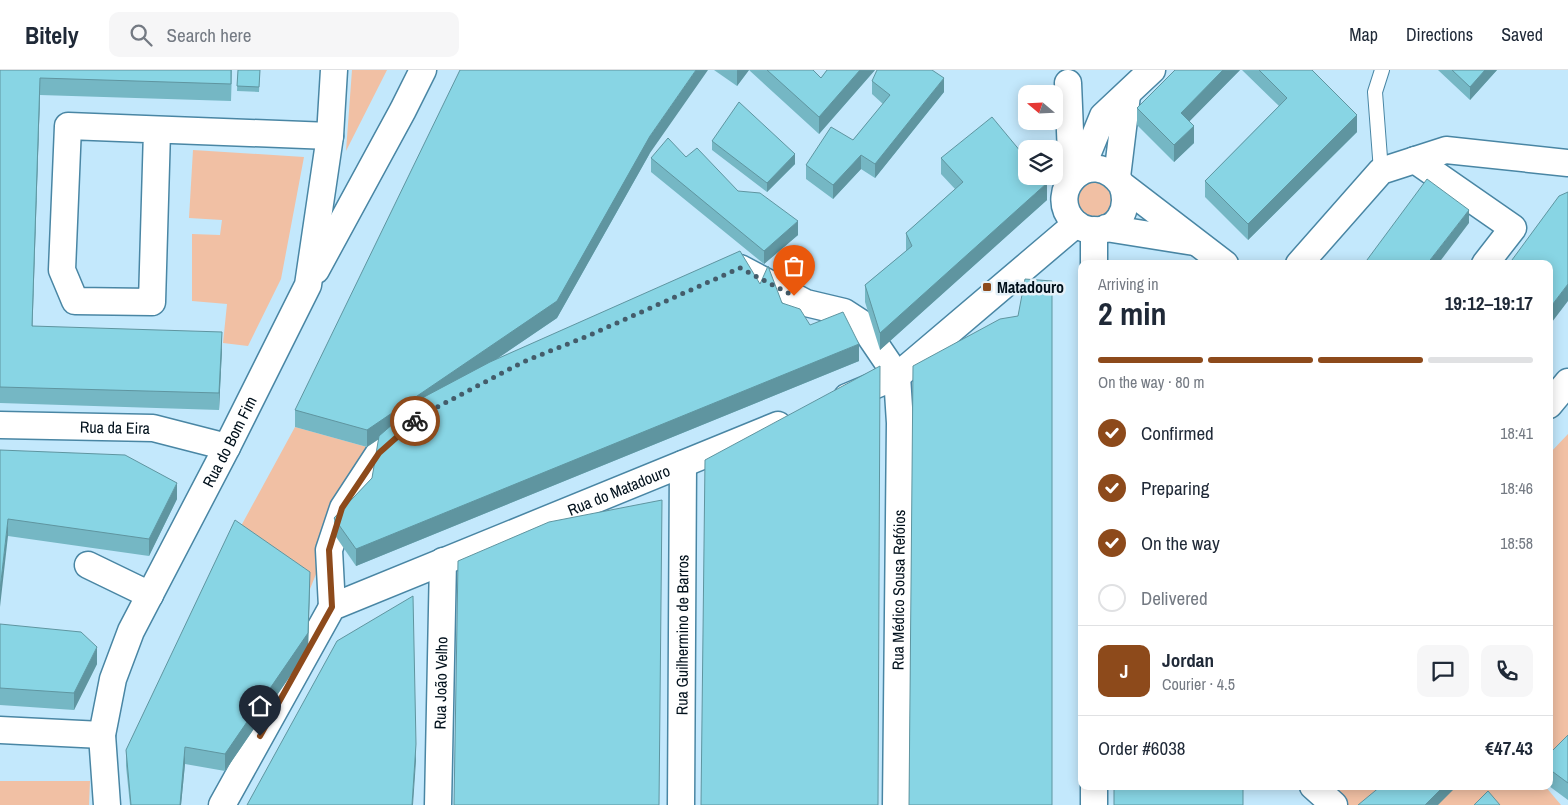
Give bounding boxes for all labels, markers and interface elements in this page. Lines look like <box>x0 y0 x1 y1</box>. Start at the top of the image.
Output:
search box <box>109 12 459 57</box>
text: Bitely <box>25 19 79 51</box>
icon: search <box>127 21 155 49</box>
text: Search here <box>167 22 251 48</box>
text: Map <box>1349 22 1378 47</box>
text: Directions <box>1406 22 1473 47</box>
text: Saved <box>1501 22 1543 47</box>
north arrow <box>1018 85 1062 130</box>
map controls <box>1018 85 1063 185</box>
button: layers <box>1018 140 1063 185</box>
pin <box>773 245 815 296</box>
icon: bag <box>780 252 808 280</box>
text: Arriving in <box>1098 273 1159 295</box>
place label: Matadouro <box>997 276 1064 298</box>
marker: Matadouro <box>981 281 993 293</box>
text: 19:12–19:17 <box>1445 290 1533 316</box>
text: 2 min <box>1098 292 1167 335</box>
text: On the way · 80 m <box>1098 371 1204 393</box>
street label: Rua do Bom Fim <box>197 392 262 491</box>
courier <box>390 396 440 446</box>
icon: bike <box>401 407 429 435</box>
street label: Rua da Eira <box>80 416 151 439</box>
icon: check <box>1098 419 1126 447</box>
text: Confirmed <box>1141 420 1214 446</box>
text: 18:41 <box>1500 422 1533 444</box>
street label: Rua do Matadouro <box>564 459 673 521</box>
icon: check <box>1098 474 1126 502</box>
text: Preparing <box>1141 475 1209 501</box>
text: 18:46 <box>1500 477 1533 499</box>
street label: Rua Médico Sousa Refóios <box>886 510 910 670</box>
icon: check <box>1098 529 1126 557</box>
text: On the way <box>1141 530 1220 556</box>
text: 18:58 <box>1500 532 1533 554</box>
street label: Rua Guilhermino de Barros <box>671 555 693 715</box>
text: Delivered <box>1141 585 1208 611</box>
street label: Rua João Velho <box>429 636 452 730</box>
button: chat <box>1417 645 1469 697</box>
button: phone <box>1481 645 1533 697</box>
text: Jordan <box>1162 647 1214 673</box>
text: J <box>1120 658 1128 684</box>
text: Courier · 4.5 <box>1162 673 1235 695</box>
pin <box>239 685 281 736</box>
icon: home <box>246 692 274 720</box>
text: Order #6038 <box>1098 735 1185 761</box>
text: €47.43 <box>1485 735 1533 761</box>

